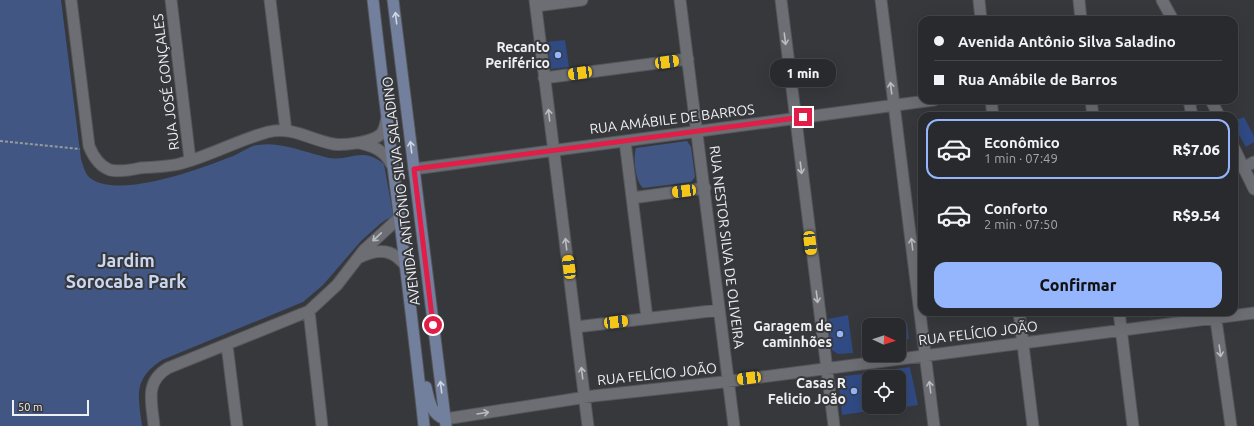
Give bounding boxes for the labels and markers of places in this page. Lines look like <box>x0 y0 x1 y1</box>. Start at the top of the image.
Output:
place label: Recanto Periférico <box>485 39 550 71</box>
marker: Recanto Periférico <box>553 50 563 60</box>
place label: Garagem de caminhões <box>753 318 832 350</box>
marker: Garagem de caminhões <box>835 329 845 339</box>
place label: Casas R Felicio João <box>768 375 846 407</box>
marker: Casas R Felicio João <box>849 386 859 396</box>

